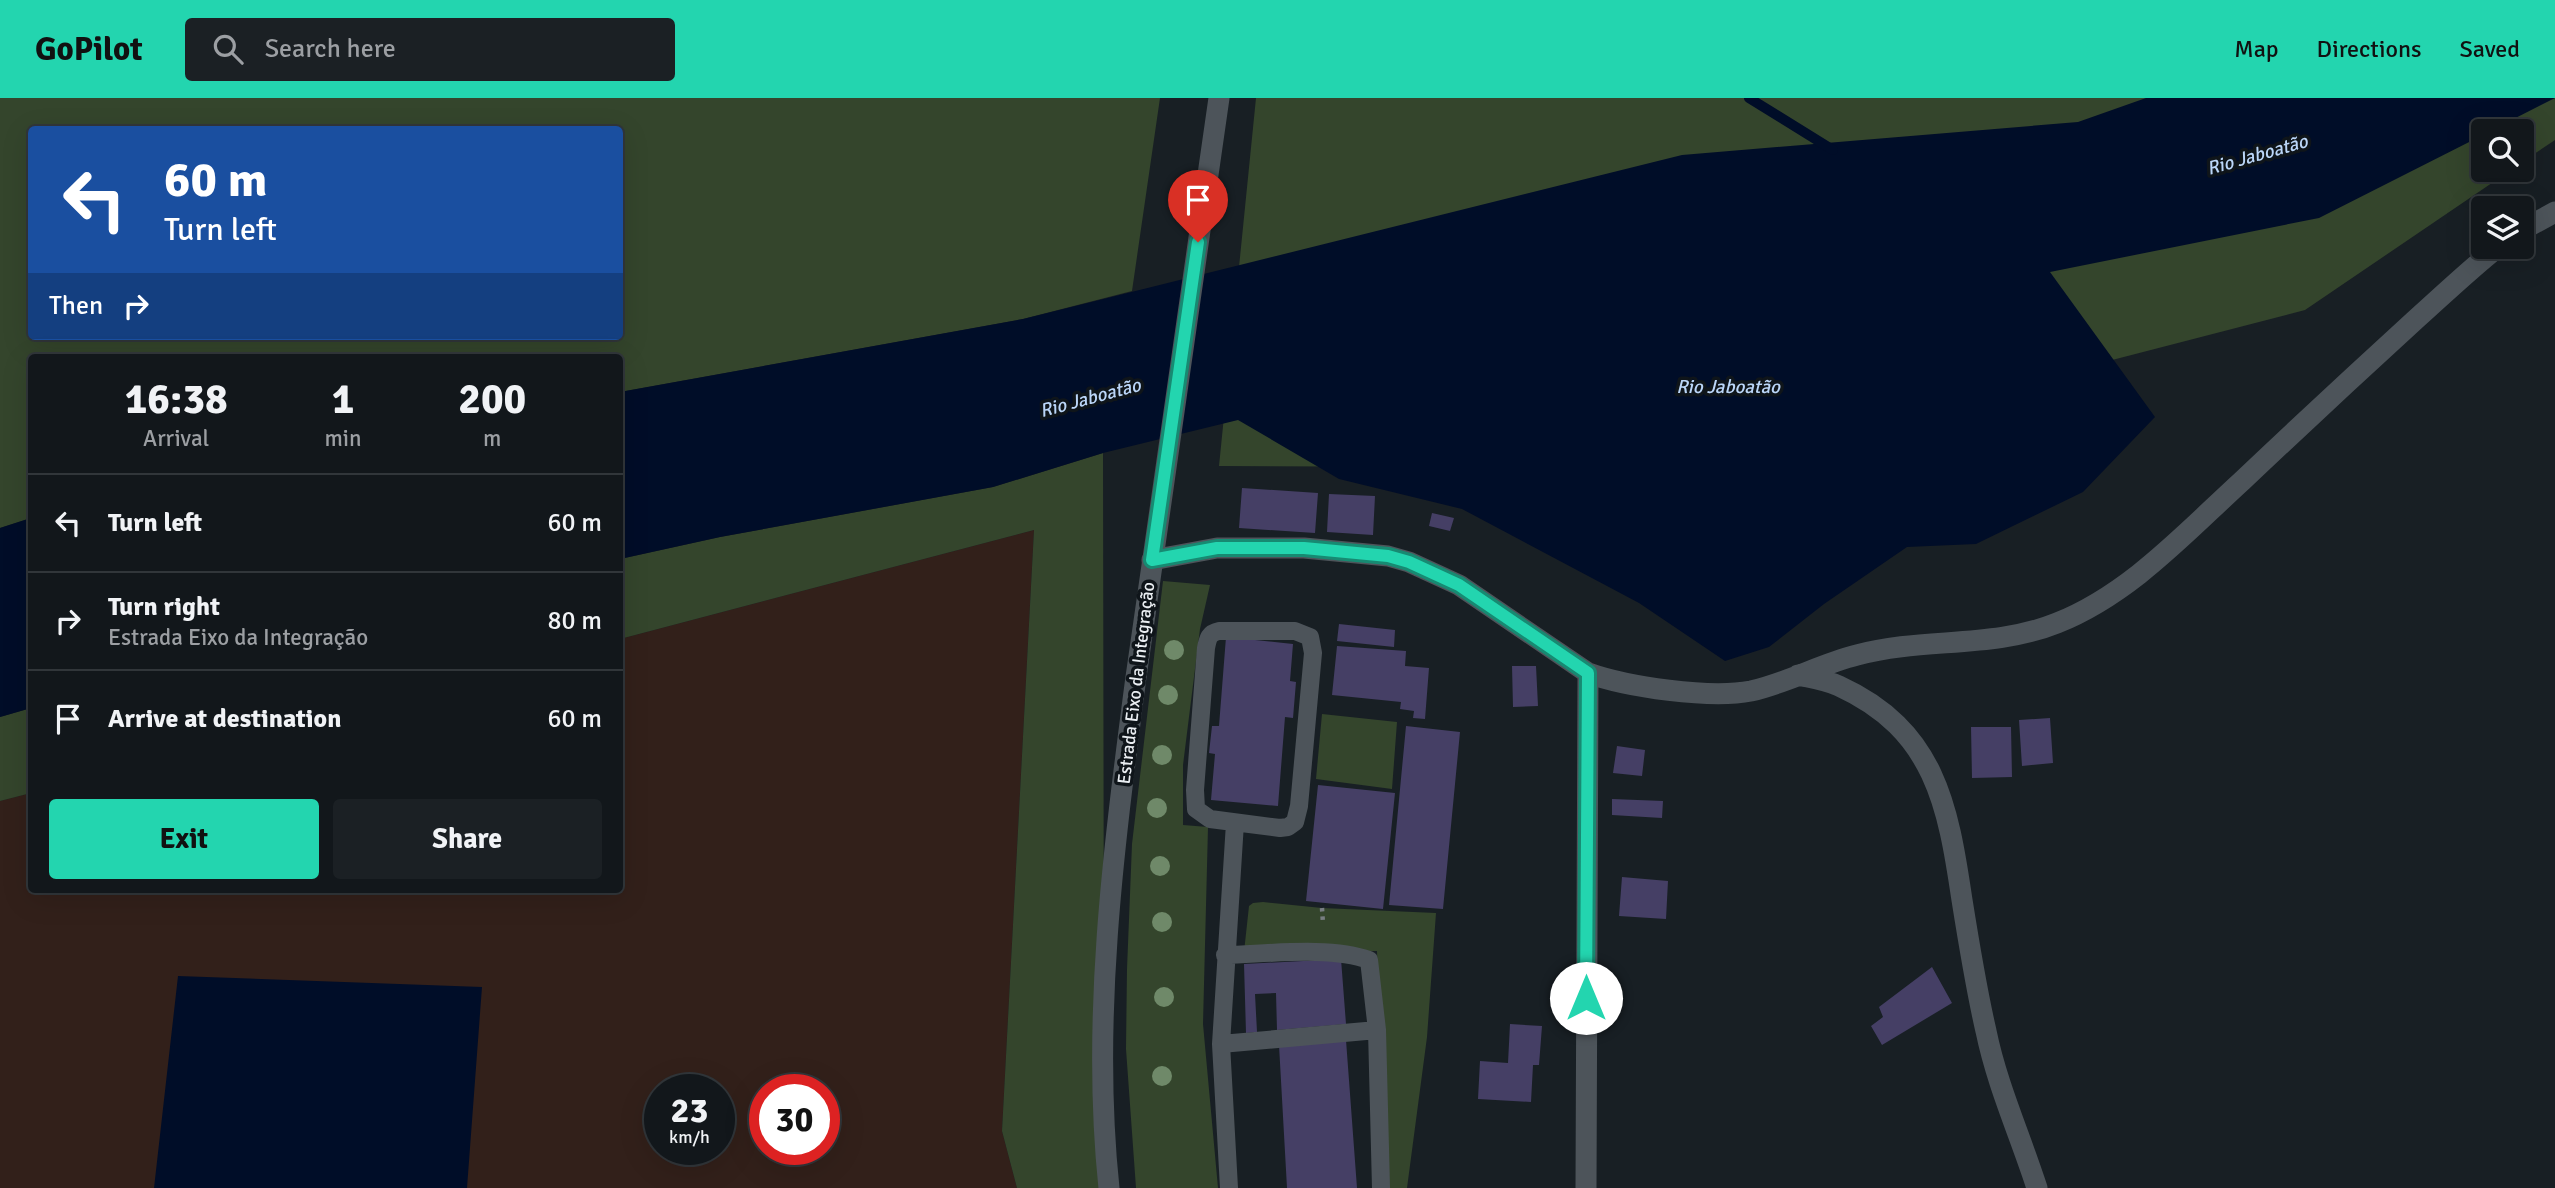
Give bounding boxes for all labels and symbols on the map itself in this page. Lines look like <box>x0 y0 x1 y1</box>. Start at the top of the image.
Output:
water label: Rio Jaboatão <box>2204 129 2311 181</box>
pin <box>1168 170 1228 242</box>
water label: Rio Jaboatão <box>1037 373 1145 423</box>
water label: Rio Jaboatão <box>1676 375 1781 399</box>
street label: Estrada Eixo da Integração <box>1113 581 1159 785</box>
position arrow <box>1549 961 1623 1035</box>
speed limit sign: 30 <box>749 1074 840 1165</box>

